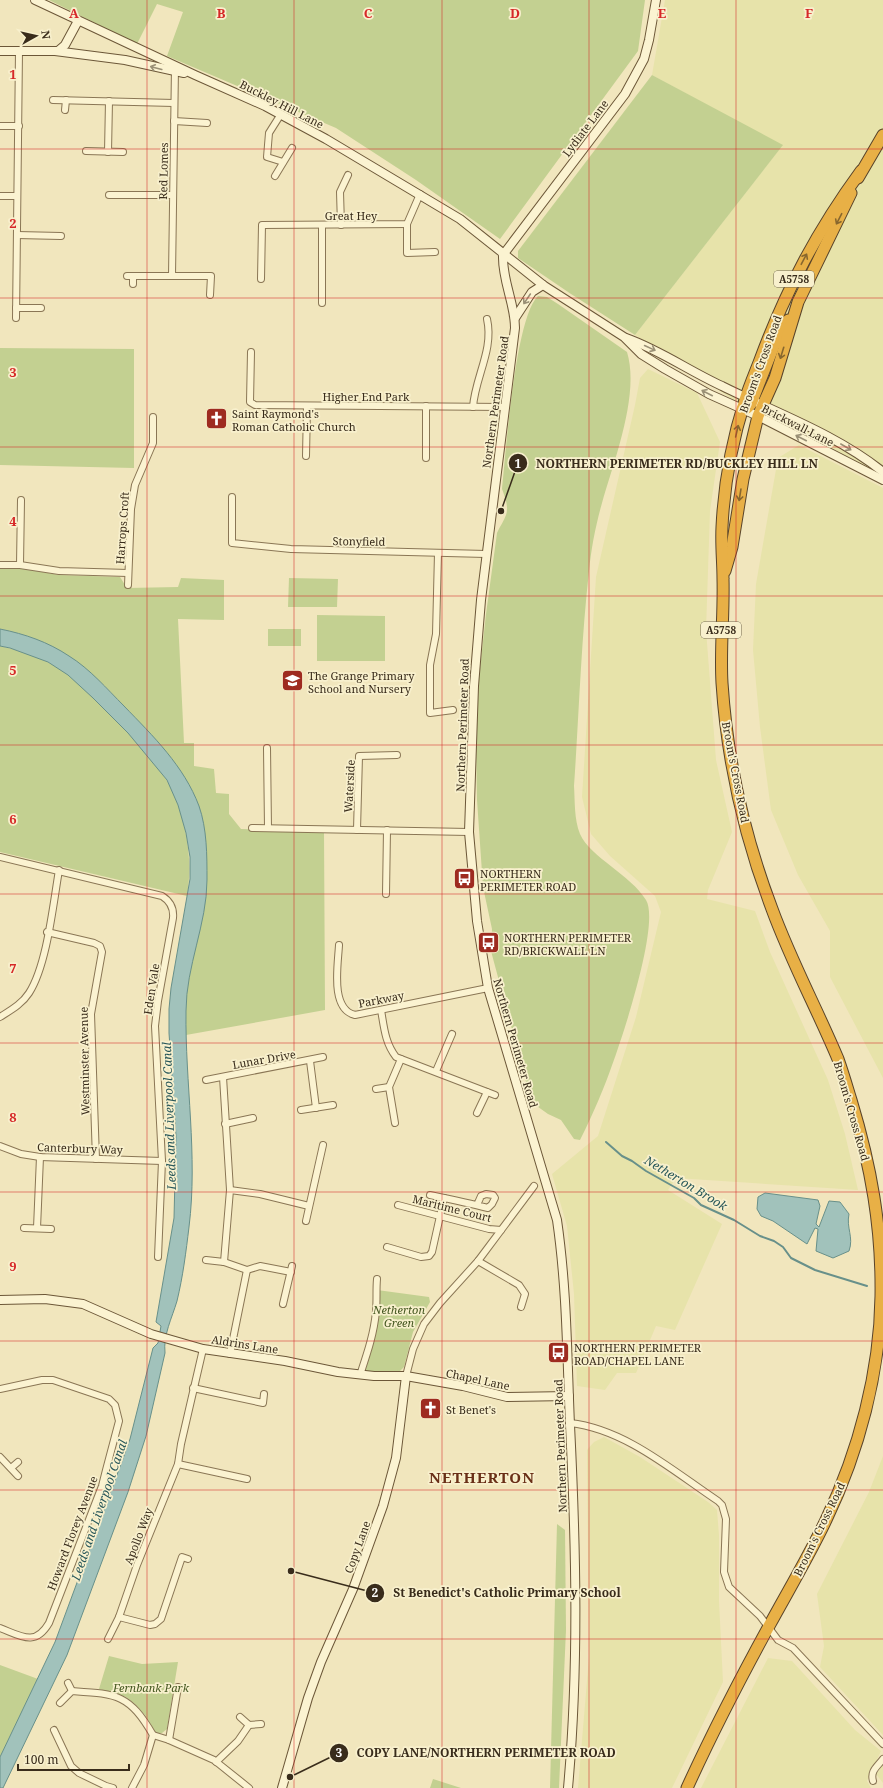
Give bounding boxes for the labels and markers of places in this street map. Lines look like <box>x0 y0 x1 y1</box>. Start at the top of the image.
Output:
church icon: Saint Raymond's Roman Catholic Church <box>204 406 230 432</box>
place label: Saint Raymond's Roman Catholic Church <box>232 406 356 434</box>
callout: NORTHERN PERIMETER RD/BUCKLEY HILL LN <box>508 451 826 475</box>
school or university icon: The Grange Primary School and Nursery <box>280 668 306 694</box>
place label: The Grange Primary School and Nursery <box>308 668 415 696</box>
bus stop icon: NORTHERN PERIMETER ROAD <box>451 866 477 892</box>
place label: NORTHERN PERIMETER ROAD <box>480 866 576 894</box>
bus stop icon: NORTHERN PERIMETER RD/BRICKWALL LN <box>475 930 501 956</box>
place label: NORTHERN PERIMETER RD/BRICKWALL LN <box>504 930 632 958</box>
bus stop icon: NORTHERN PERIMETER ROAD/CHAPEL LANE <box>545 1340 571 1366</box>
place label: NORTHERN PERIMETER ROAD/CHAPEL LANE <box>574 1340 702 1368</box>
church icon: St Benet's <box>418 1396 444 1422</box>
place label: St Benet's <box>446 1402 496 1417</box>
callout: St Benedict's Catholic Primary School <box>365 1581 629 1605</box>
callout: COPY LANE/NORTHERN PERIMETER ROAD <box>329 1741 624 1765</box>

